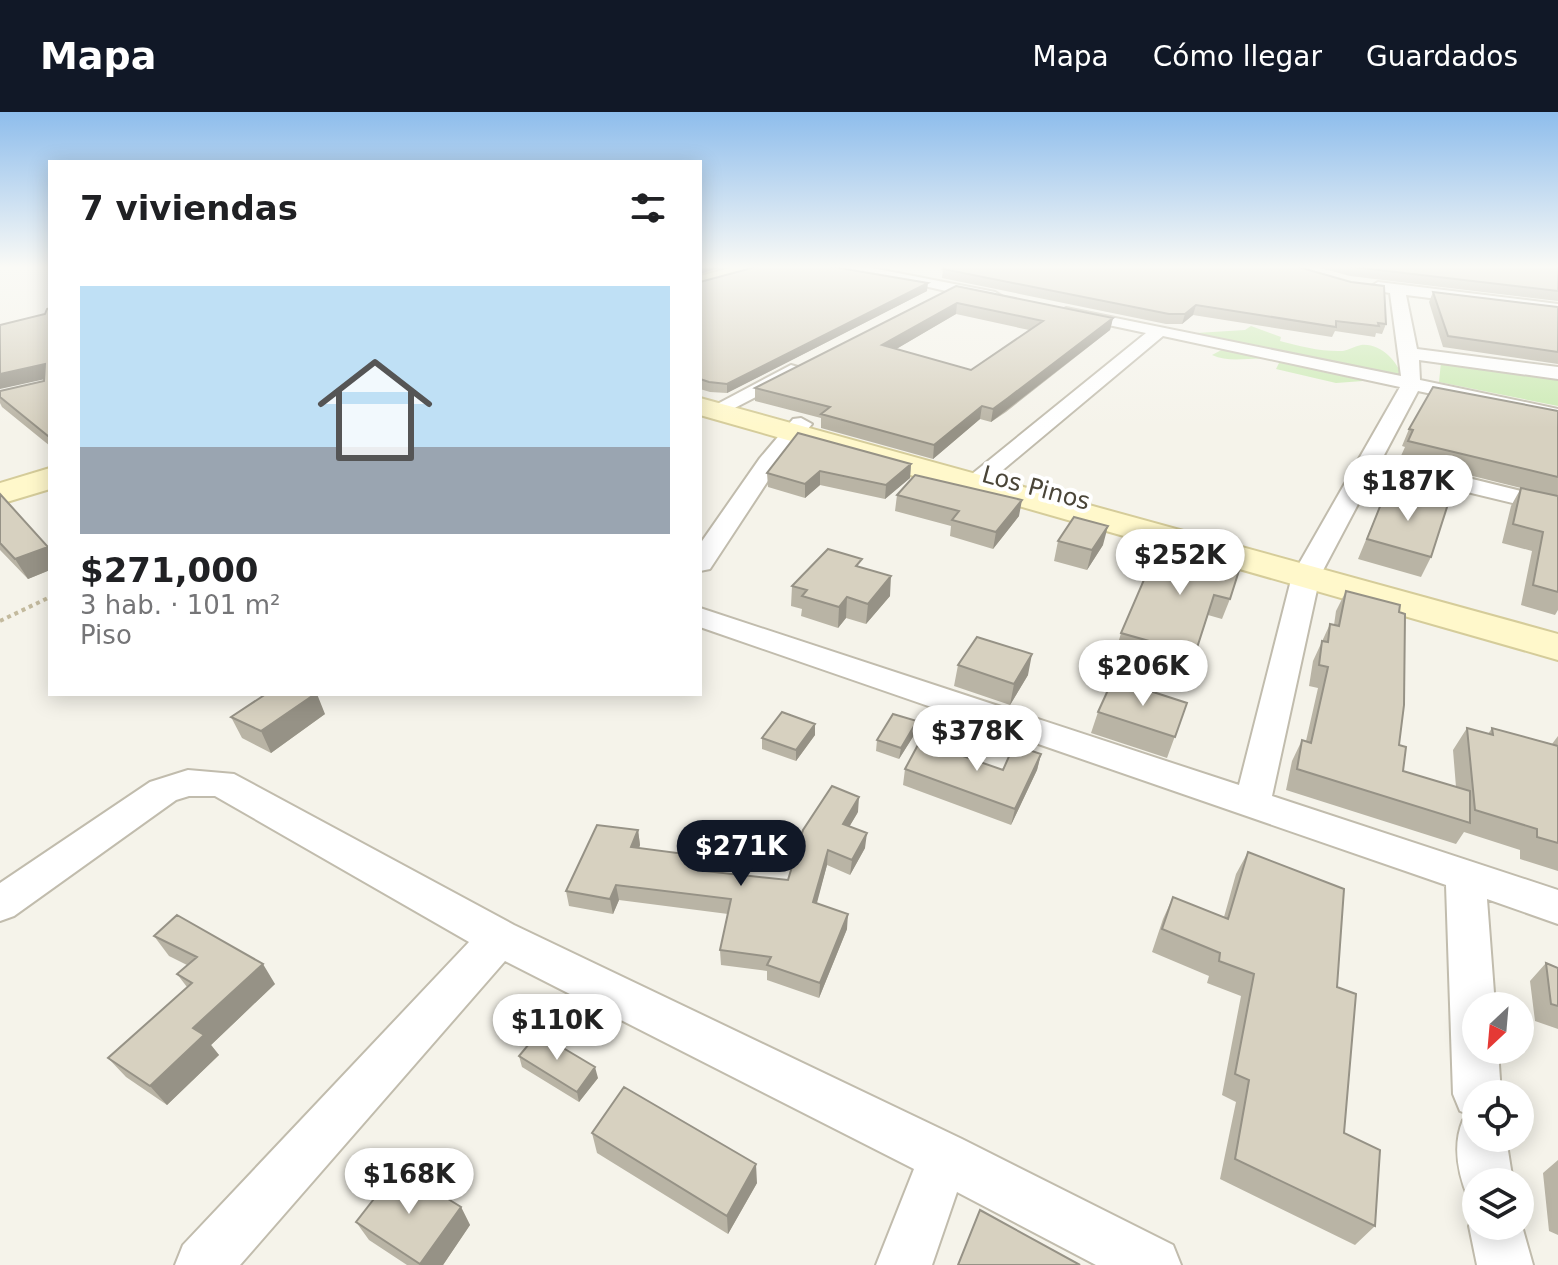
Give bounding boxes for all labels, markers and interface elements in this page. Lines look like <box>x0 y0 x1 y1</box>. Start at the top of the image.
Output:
text: Mapa <box>40 34 156 78</box>
text: Mapa <box>1032 40 1109 73</box>
text: Cómo llegar <box>1153 40 1322 73</box>
text: Guardados <box>1366 40 1518 73</box>
icon: filters <box>626 186 670 230</box>
text: 7 viviendas <box>80 188 298 228</box>
icon: home <box>303 338 447 482</box>
pin: $187K <box>1352 455 1464 523</box>
street label: Los Pinos <box>979 460 1093 516</box>
text: $187K <box>1362 466 1454 496</box>
pin: $252K <box>1124 529 1236 597</box>
text: $252K <box>1134 540 1226 570</box>
text: $271,000 <box>80 550 259 590</box>
text: 3 hab. · 101 m² <box>80 590 280 620</box>
text: Piso <box>80 620 132 650</box>
pin: $206K <box>1087 640 1199 708</box>
text: $206K <box>1097 651 1189 681</box>
pin: $378K <box>921 705 1033 773</box>
text: $378K <box>931 716 1023 746</box>
pin: $271K <box>685 820 797 888</box>
text: $271K <box>695 831 787 861</box>
north arrow <box>1462 992 1534 1064</box>
map controls <box>1462 992 1534 1240</box>
pin: $110K <box>501 994 613 1062</box>
text: $110K <box>511 1005 603 1035</box>
button: locate <box>1462 1080 1534 1152</box>
pin: $168K <box>353 1148 465 1216</box>
text: $168K <box>363 1159 455 1189</box>
button: layers <box>1462 1168 1534 1240</box>

